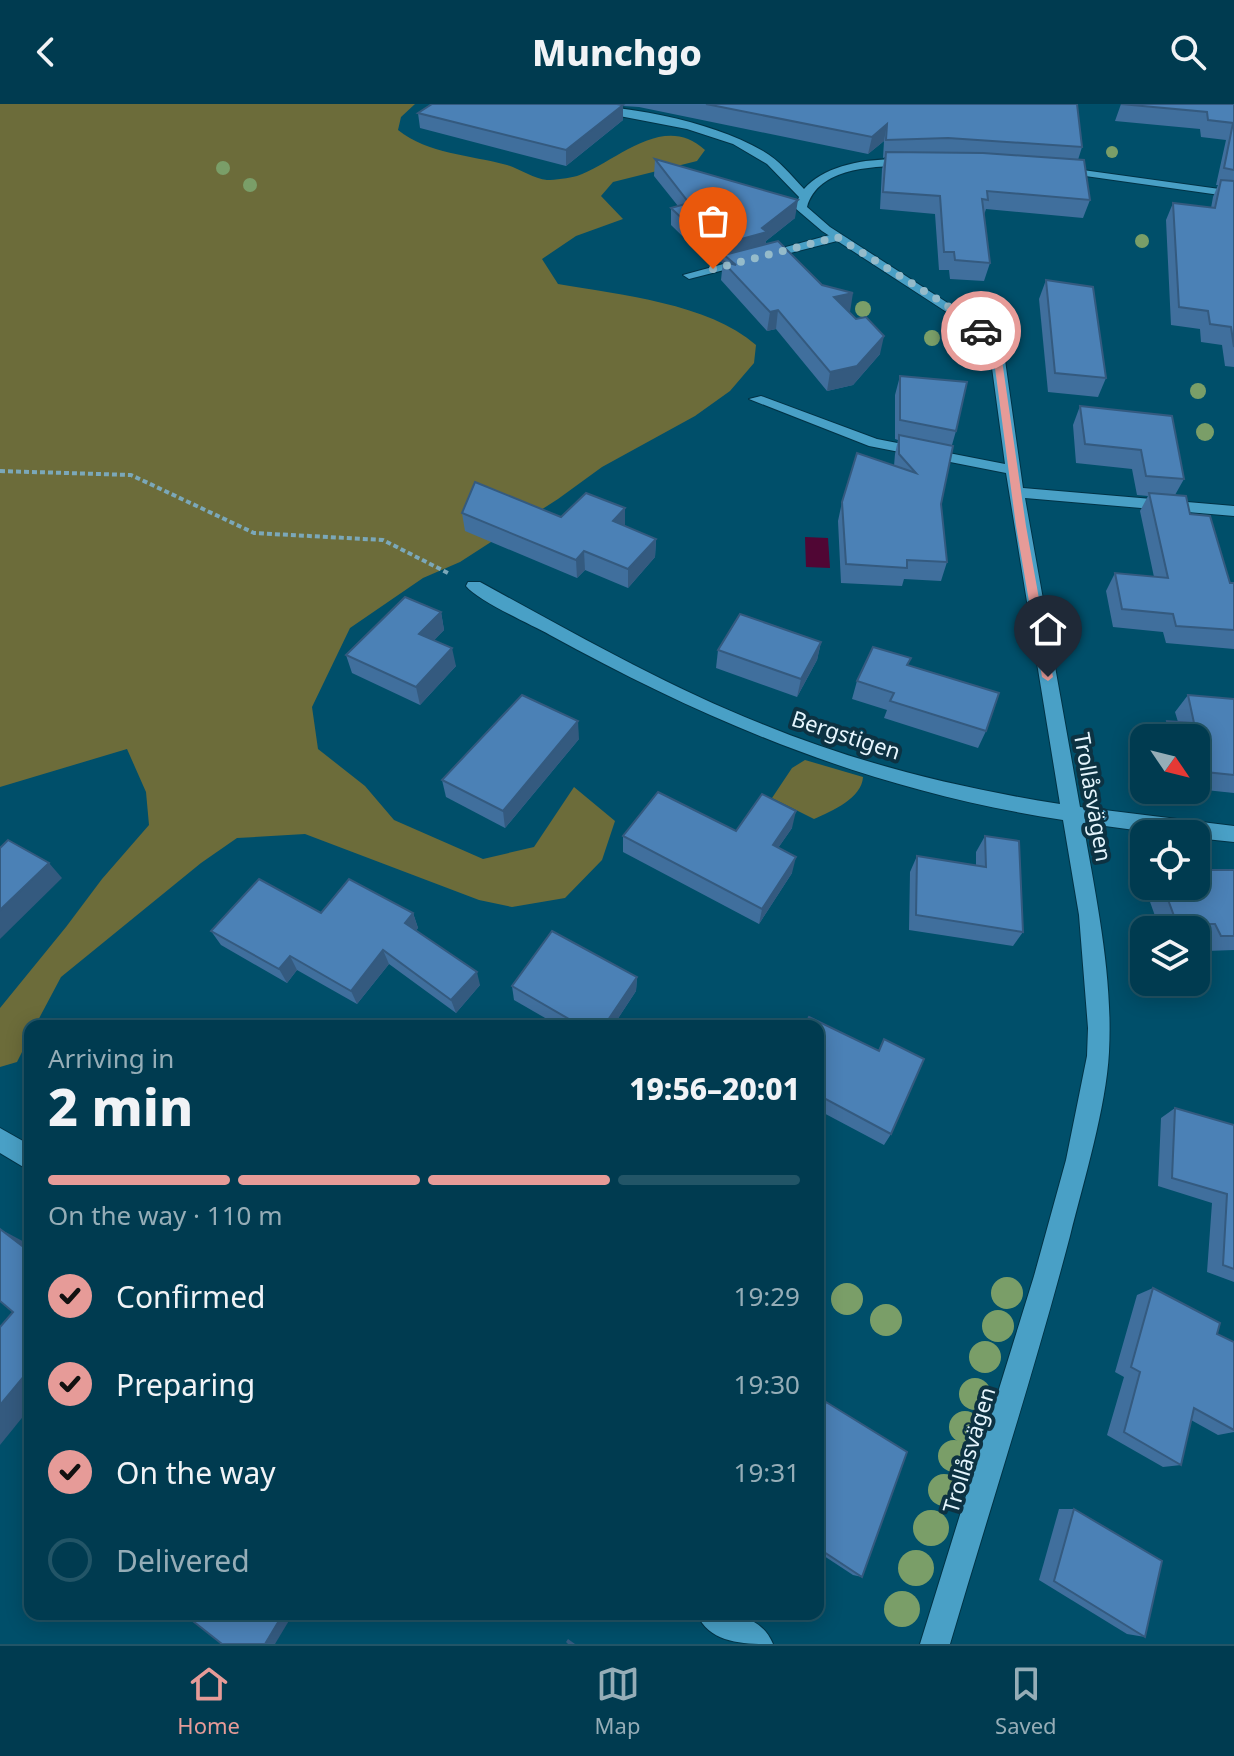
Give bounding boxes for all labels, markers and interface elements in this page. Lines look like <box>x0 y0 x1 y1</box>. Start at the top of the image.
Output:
text: Munchgo <box>532 28 702 77</box>
icon: back <box>24 30 68 74</box>
icon: search <box>1166 30 1210 74</box>
pin <box>679 187 747 269</box>
icon: bag <box>691 199 735 243</box>
courier <box>941 291 1021 371</box>
icon: car <box>959 309 1003 353</box>
pin <box>1014 595 1082 677</box>
icon: home <box>1026 607 1070 651</box>
street label: Bergstigen <box>788 702 905 766</box>
north arrow <box>1130 724 1210 804</box>
map controls <box>1130 724 1210 996</box>
street label: Trollåsvägen <box>1068 730 1120 864</box>
button: locate <box>1130 820 1210 900</box>
button: layers <box>1130 916 1210 996</box>
text: Arriving in <box>48 1040 174 1076</box>
text: 19:56–20:01 <box>629 1068 800 1109</box>
text: 2 min <box>48 1070 193 1141</box>
text: On the way · 110 m <box>48 1197 282 1233</box>
icon: check <box>48 1274 92 1318</box>
text: Confirmed <box>116 1276 266 1317</box>
text: 19:29 <box>734 1278 800 1314</box>
icon: check <box>48 1362 92 1406</box>
text: Preparing <box>116 1364 255 1405</box>
text: 19:30 <box>734 1366 800 1402</box>
street label: Trollåsvägen <box>935 1383 1001 1516</box>
icon: check <box>48 1450 92 1494</box>
text: On the way <box>116 1452 276 1493</box>
text: 19:31 <box>734 1454 800 1490</box>
text: Delivered <box>116 1540 250 1581</box>
tab: Home <box>177 1662 240 1740</box>
tab: Map <box>595 1662 640 1740</box>
tab: Saved <box>995 1662 1057 1740</box>

